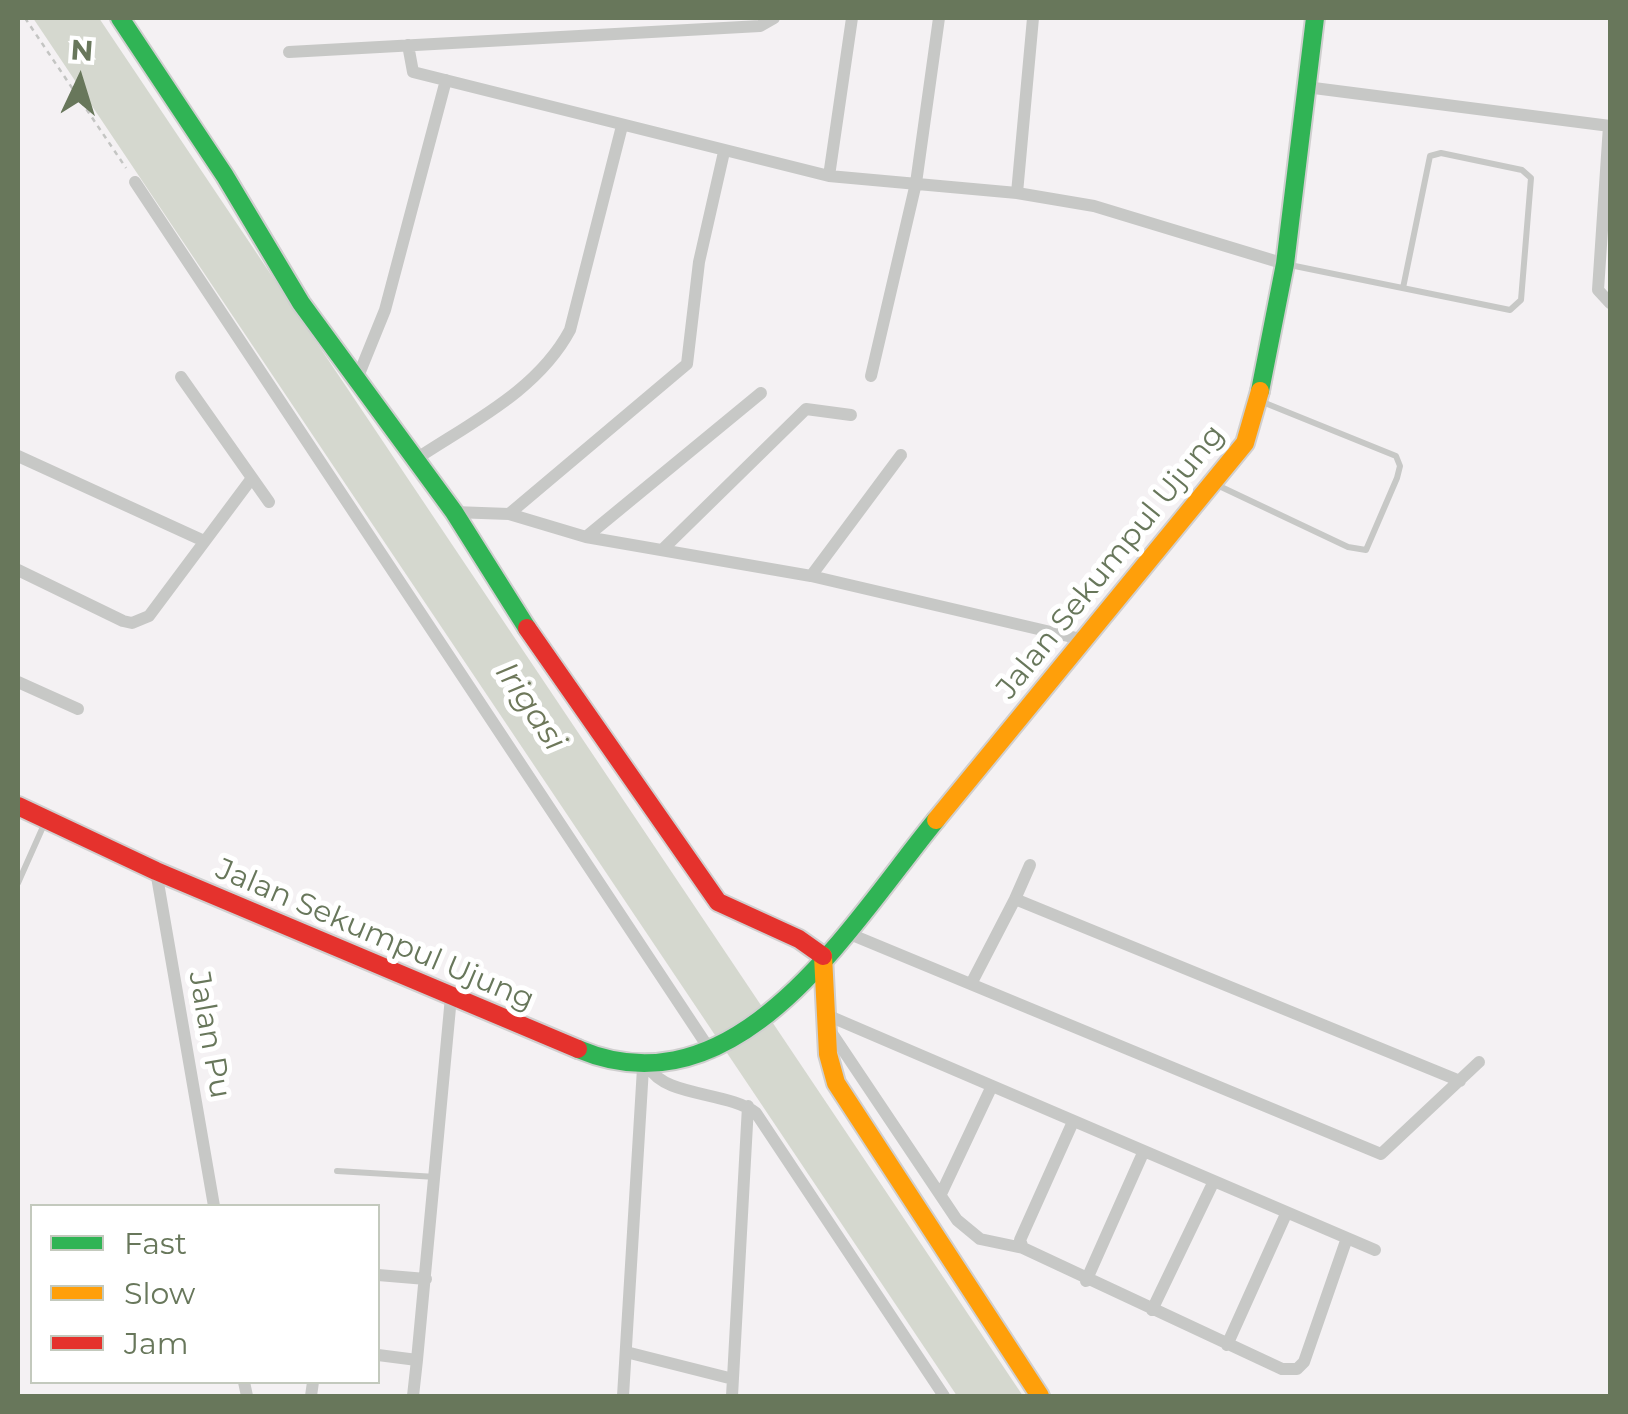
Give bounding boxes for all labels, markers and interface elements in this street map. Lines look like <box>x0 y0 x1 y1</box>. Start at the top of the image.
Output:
north arrow <box>30 30 130 130</box>
text: N <box>70 32 95 68</box>
street label: Jalan Sekumpul Ujung <box>989 418 1233 706</box>
water label: Irigasi <box>486 655 574 759</box>
street label: Jalan Sekumpul Ujung <box>211 852 539 1018</box>
street label: Jalan Pu <box>180 969 238 1101</box>
legend <box>30 1204 380 1384</box>
text: Fast <box>124 1225 187 1262</box>
text: Slow <box>124 1275 195 1312</box>
text: Jam <box>124 1325 189 1362</box>

